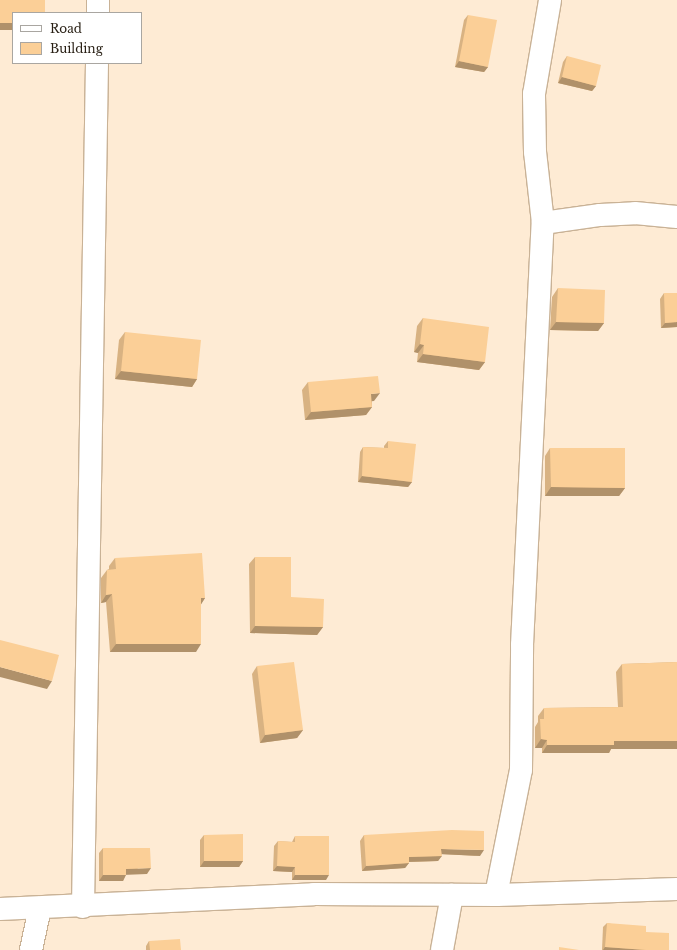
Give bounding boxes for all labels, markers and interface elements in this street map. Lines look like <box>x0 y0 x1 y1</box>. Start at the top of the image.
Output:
legend <box>12 12 142 64</box>
text: Road <box>50 21 82 36</box>
text: Building <box>50 41 103 56</box>

